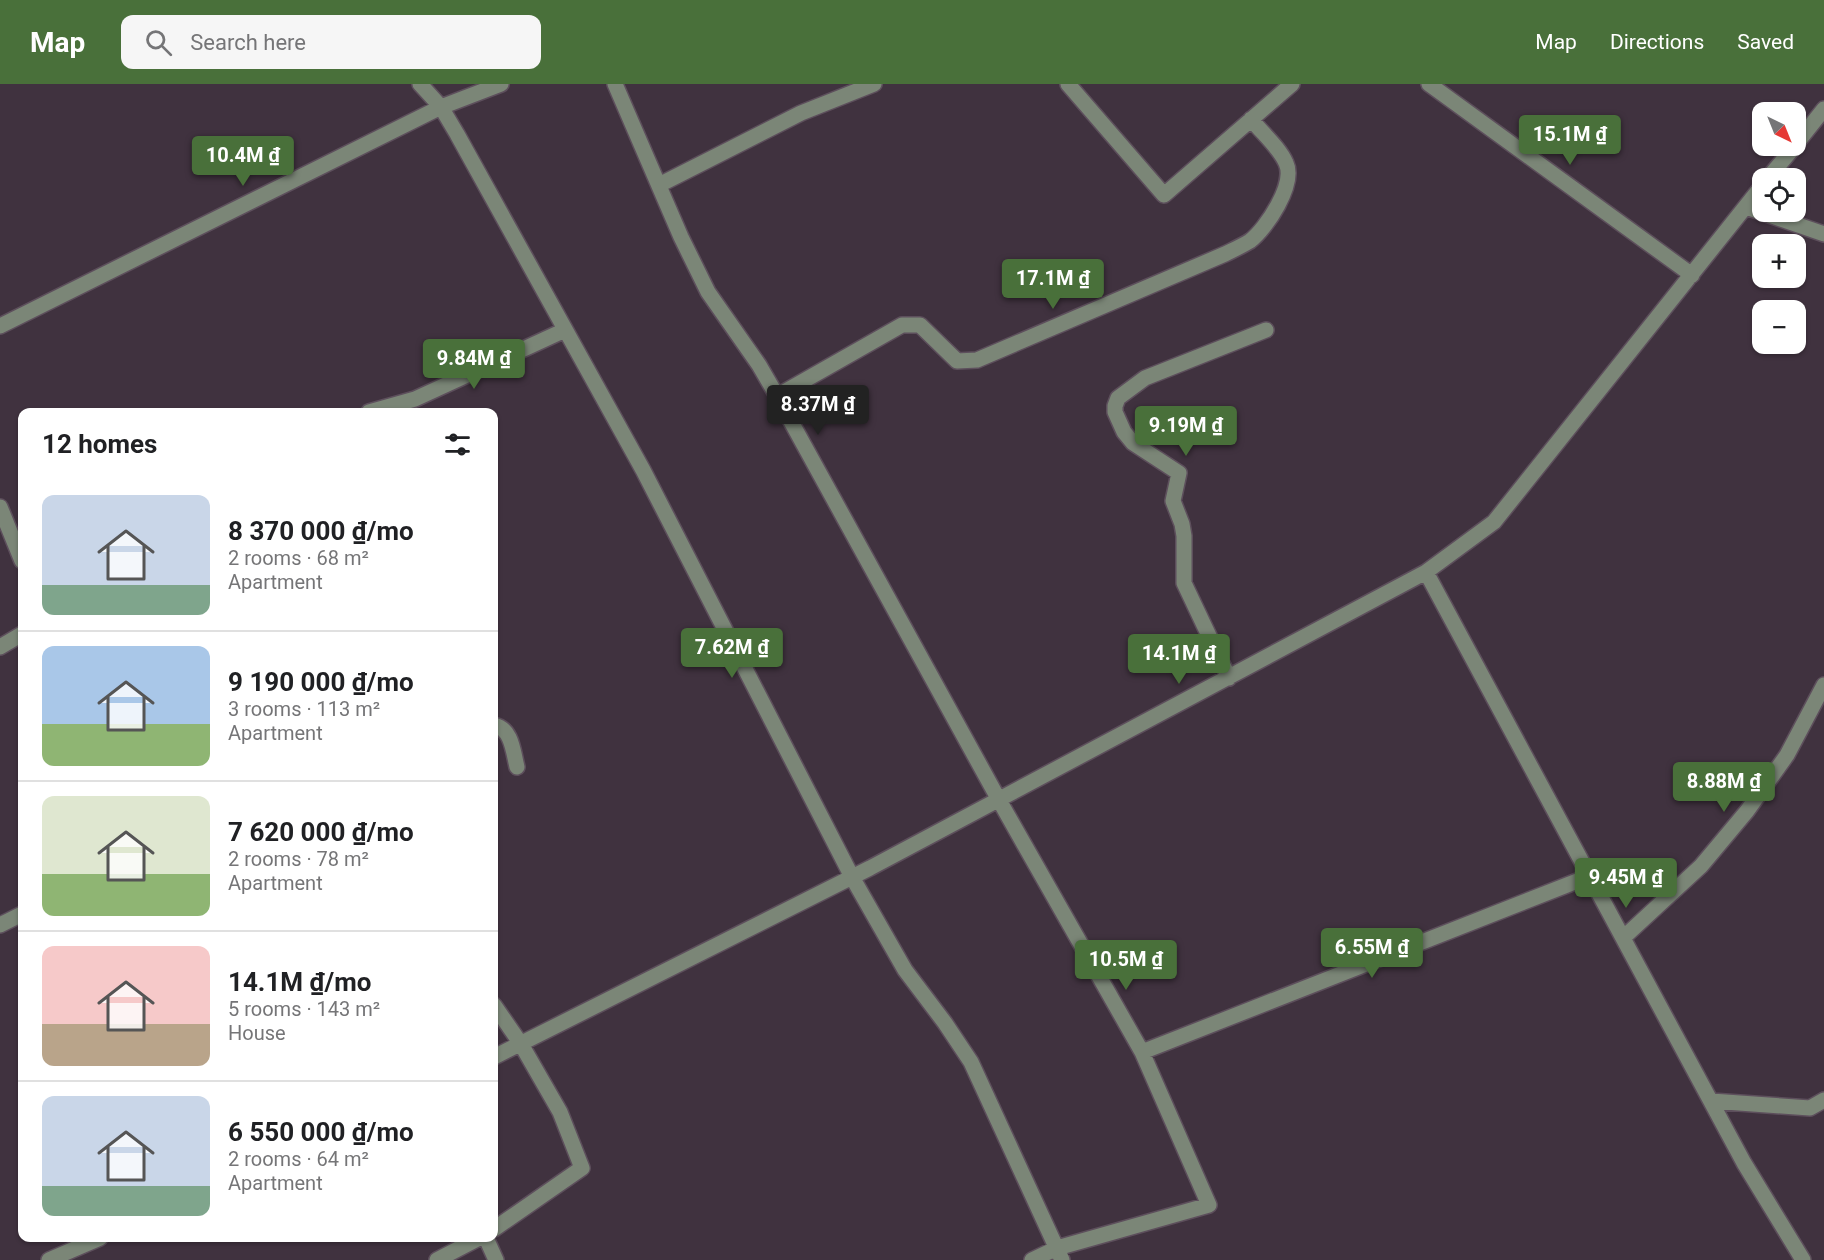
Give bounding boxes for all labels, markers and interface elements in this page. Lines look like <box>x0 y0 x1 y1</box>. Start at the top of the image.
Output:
search box <box>121 15 541 69</box>
text: Map <box>30 26 85 59</box>
icon: search <box>142 26 175 59</box>
text: Search here <box>190 30 306 55</box>
text: Map <box>1535 30 1577 54</box>
text: Directions <box>1610 30 1704 54</box>
text: Saved <box>1737 30 1794 54</box>
north arrow <box>1752 102 1806 156</box>
map controls <box>1752 102 1806 354</box>
pin: 15.1M ₫ <box>1515 115 1625 166</box>
text: 15.1M ₫ <box>1533 122 1607 146</box>
pin: 10.4M ₫ <box>188 136 298 187</box>
text: 10.4M ₫ <box>206 143 280 167</box>
button: locate <box>1752 168 1806 222</box>
button: + <box>1752 234 1806 288</box>
pin: 17.1M ₫ <box>998 259 1108 310</box>
text: 17.1M ₫ <box>1016 266 1090 290</box>
button: − <box>1752 300 1806 354</box>
pin: 9.84M ₫ <box>419 339 529 390</box>
text: 9.84M ₫ <box>437 346 511 370</box>
pin: 8.37M ₫ <box>763 385 873 436</box>
text: 8.37M ₫ <box>781 392 855 416</box>
pin: 9.19M ₫ <box>1131 406 1241 457</box>
text: 9.19M ₫ <box>1149 413 1223 437</box>
icon: filters <box>441 428 474 461</box>
text: 12 homes <box>42 429 157 459</box>
text: 8 370 000 ₫/mo <box>228 516 414 546</box>
icon: home <box>90 519 162 591</box>
text: 2 rooms · 68 m² <box>228 546 369 570</box>
text: Apartment <box>228 570 323 594</box>
pin: 7.62M ₫ <box>677 628 787 679</box>
pin: 14.1M ₫ <box>1124 634 1234 685</box>
text: 7.62M ₫ <box>695 635 769 659</box>
text: 14.1M ₫ <box>1142 641 1216 665</box>
text: 9 190 000 ₫/mo <box>228 667 414 697</box>
icon: home <box>90 670 162 742</box>
text: 3 rooms · 113 m² <box>228 697 380 721</box>
text: Apartment <box>228 721 323 745</box>
pin: 8.88M ₫ <box>1669 762 1779 813</box>
text: 8.88M ₫ <box>1687 769 1761 793</box>
text: 7 620 000 ₫/mo <box>228 817 414 847</box>
icon: home <box>90 820 162 892</box>
text: 2 rooms · 78 m² <box>228 847 369 871</box>
pin: 9.45M ₫ <box>1571 858 1681 909</box>
text: 9.45M ₫ <box>1589 865 1663 889</box>
text: Apartment <box>228 871 323 895</box>
pin: 6.55M ₫ <box>1317 928 1427 979</box>
text: 6.55M ₫ <box>1335 935 1409 959</box>
pin: 10.5M ₫ <box>1071 940 1181 991</box>
text: 10.5M ₫ <box>1089 947 1163 971</box>
text: 14.1M ₫/mo <box>228 967 371 997</box>
icon: home <box>90 970 162 1042</box>
text: 5 rooms · 143 m² <box>228 997 380 1021</box>
text: House <box>228 1021 286 1045</box>
text: 6 550 000 ₫/mo <box>228 1117 414 1147</box>
icon: home <box>90 1120 162 1192</box>
text: 2 rooms · 64 m² <box>228 1147 369 1171</box>
text: Apartment <box>228 1171 323 1195</box>

